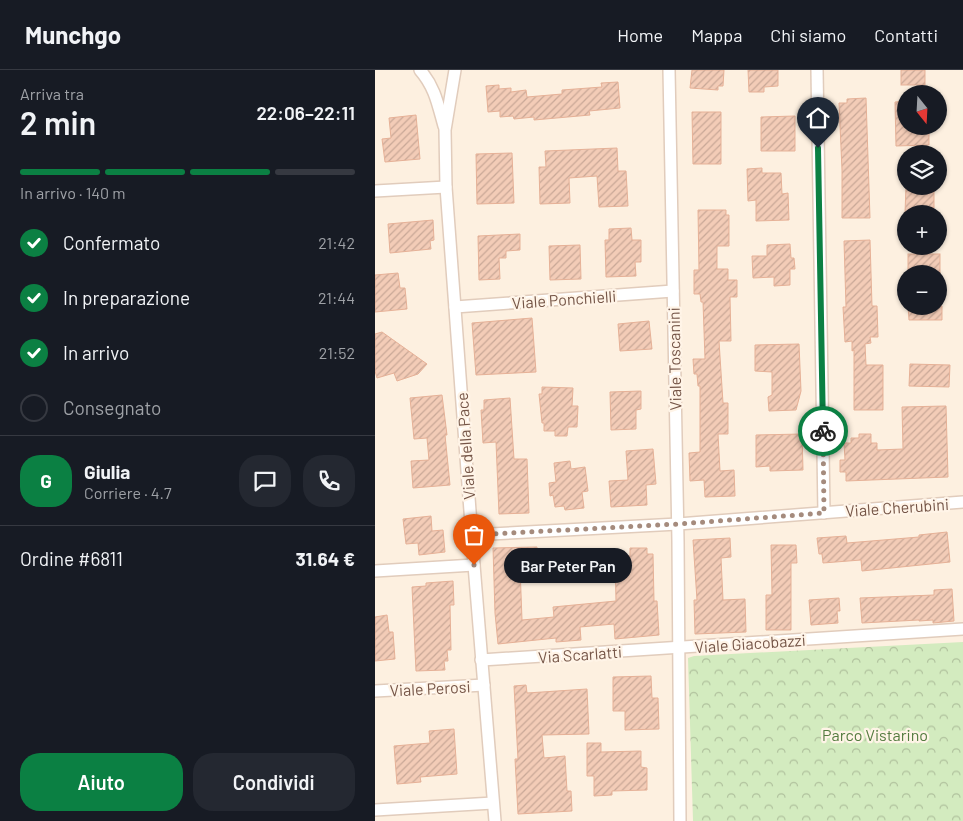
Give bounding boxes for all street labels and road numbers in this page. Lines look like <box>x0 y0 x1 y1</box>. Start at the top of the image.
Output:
street label: Viale Ponchielli <box>511 286 617 312</box>
street label: Viale Toscanini <box>664 307 684 411</box>
street label: Viale della Pace <box>452 392 478 500</box>
street label: Viale Cherubini <box>845 494 949 520</box>
street label: Viale Giacobazzi <box>694 630 806 656</box>
street label: Via Scarlatti <box>537 642 623 666</box>
street label: Viale Perosi <box>389 676 471 700</box>

